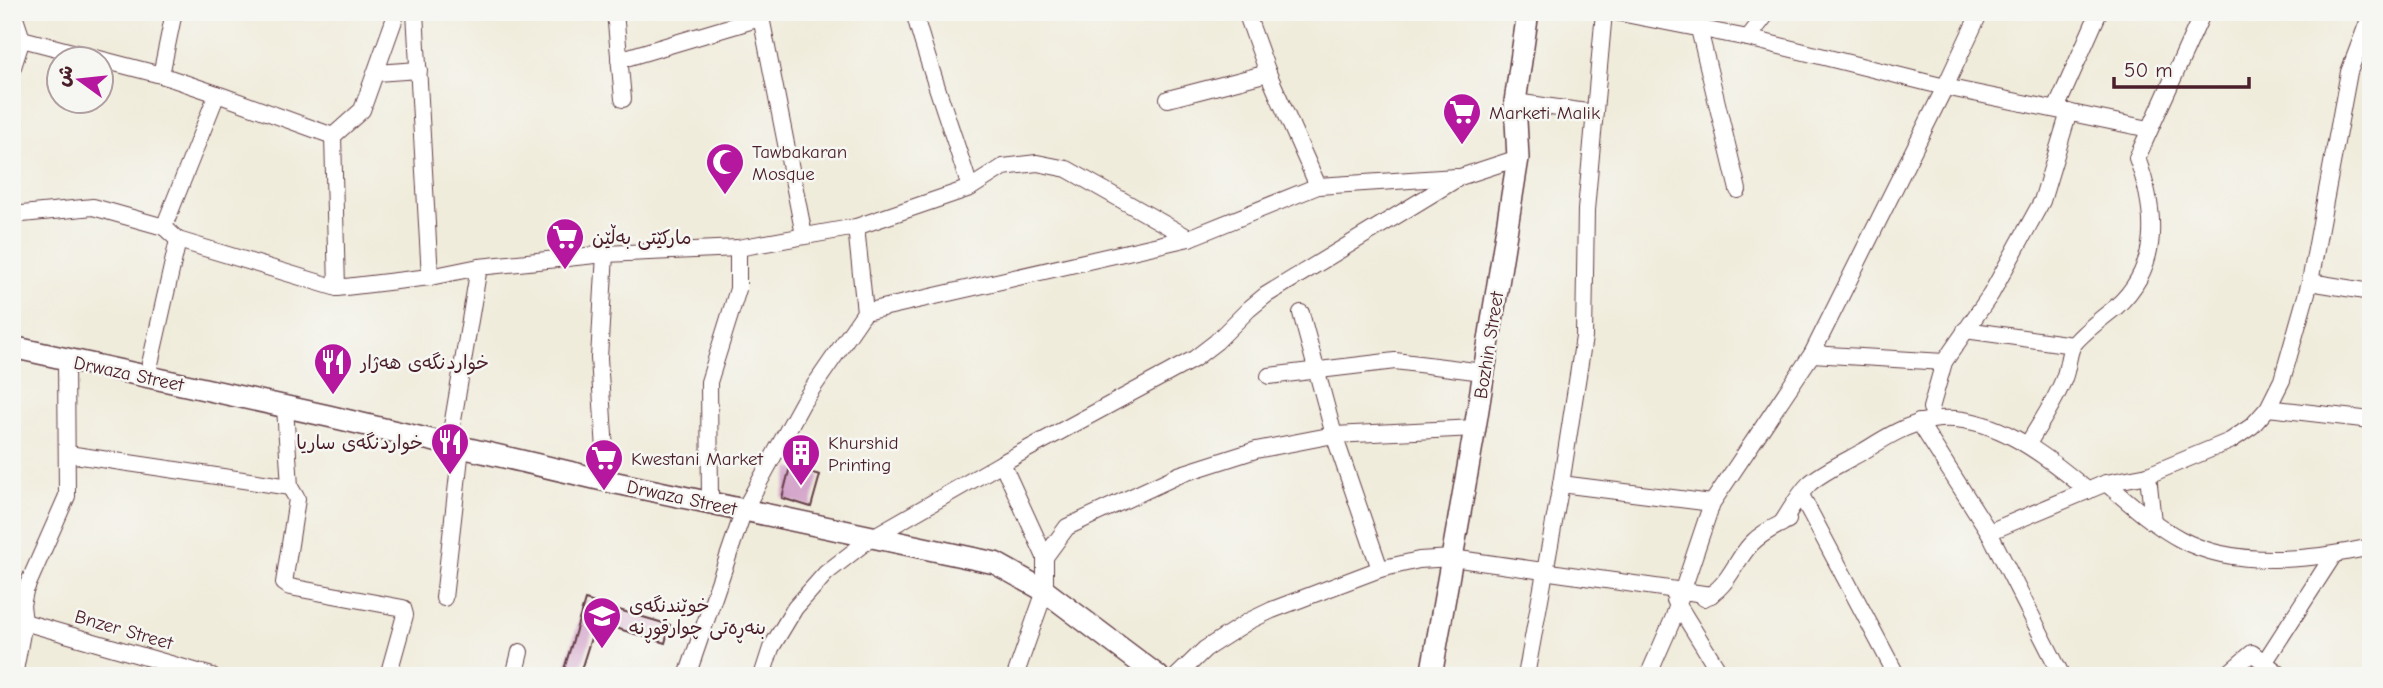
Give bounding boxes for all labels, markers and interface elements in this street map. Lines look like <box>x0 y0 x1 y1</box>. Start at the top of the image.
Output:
north arrow <box>46 46 116 116</box>
scale bar <box>2114 46 2248 90</box>
text: 50 m <box>2124 58 2173 82</box>
text: ش <box>51 63 78 89</box>
supermarket icon: Marketi Malik <box>1441 91 1483 146</box>
place label: Marketi Malik <box>1489 102 1601 124</box>
mosque icon: Tawbakaran Mosque <box>704 141 746 196</box>
place label: Tawbakaran Mosque <box>752 141 847 185</box>
supermarket icon: مارکێتی بەڵێن <box>544 216 586 271</box>
place label: مارکێتی بەڵێن <box>592 224 691 250</box>
street label: Bozhin Street <box>1470 289 1508 400</box>
restaurant icon: خواردنگەی هەژار <box>312 341 354 396</box>
street label: Drwaza Street <box>72 352 186 396</box>
place label: خواردنگەی هەژار <box>359 352 489 375</box>
restaurant icon: خواردنگەی ساریا <box>429 421 471 476</box>
place label: خواردنگەی ساریا <box>296 432 423 455</box>
building icon: Khurshid Printing <box>780 432 822 487</box>
place label: Khurshid Printing <box>828 432 899 476</box>
supermarket icon: Kwestani Market <box>583 437 625 492</box>
place label: Kwestani Market <box>631 448 764 470</box>
street label: Drwaza Street <box>625 476 739 520</box>
school or university icon: خوێندنگەی بنەڕەتی چوارقوڕنە <box>581 595 623 650</box>
place label: خوێندنگەی بنەڕەتی چوارقوڕنە <box>629 595 766 644</box>
street label: Bnzer Street <box>72 605 176 655</box>

